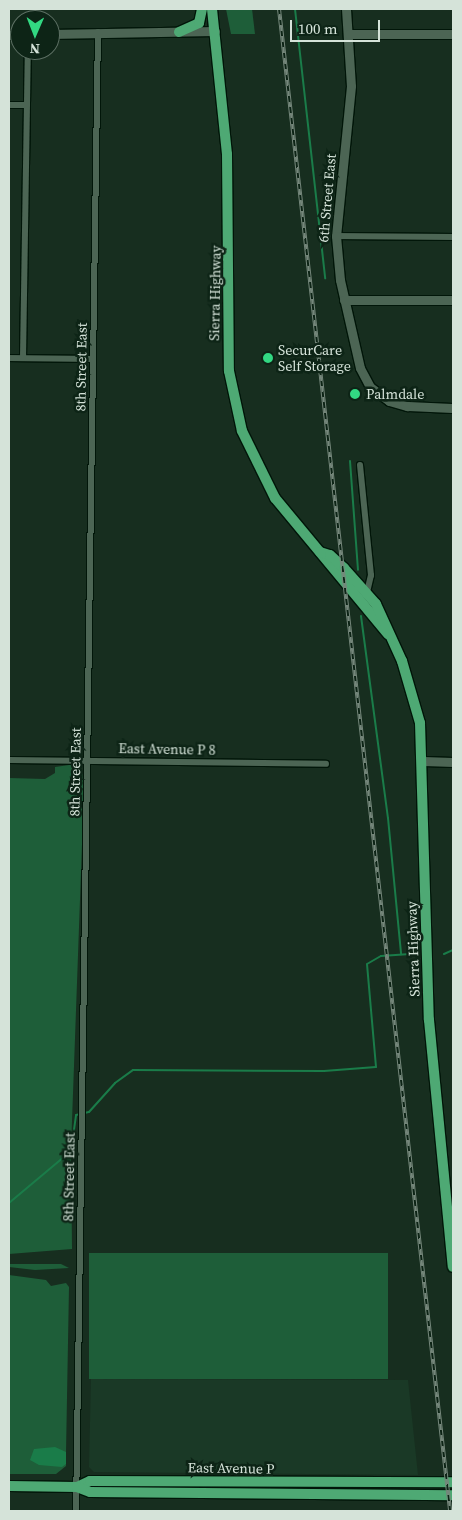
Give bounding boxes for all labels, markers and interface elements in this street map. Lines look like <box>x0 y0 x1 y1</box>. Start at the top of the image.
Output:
north arrow <box>10 10 60 60</box>
scale bar <box>292 10 382 42</box>
text: 100 m <box>298 18 338 39</box>
text: N <box>29 39 40 59</box>
street label: 6th Street East <box>315 153 339 243</box>
street label: Sierra Highway <box>206 245 224 341</box>
street label: 8th Street East <box>72 322 90 412</box>
place label: SecurCare Self Storage <box>278 342 351 374</box>
marker: SecurCare Self Storage <box>262 352 274 364</box>
place label: Palmdale <box>366 386 424 402</box>
marker: Palmdale <box>348 387 362 401</box>
street label: 8th Street East <box>66 727 84 817</box>
street label: East Avenue P 8 <box>118 740 216 758</box>
street label: Sierra Highway <box>403 901 423 997</box>
street label: 8th Street East <box>60 1132 78 1222</box>
street label: East Avenue P <box>187 1459 275 1477</box>

